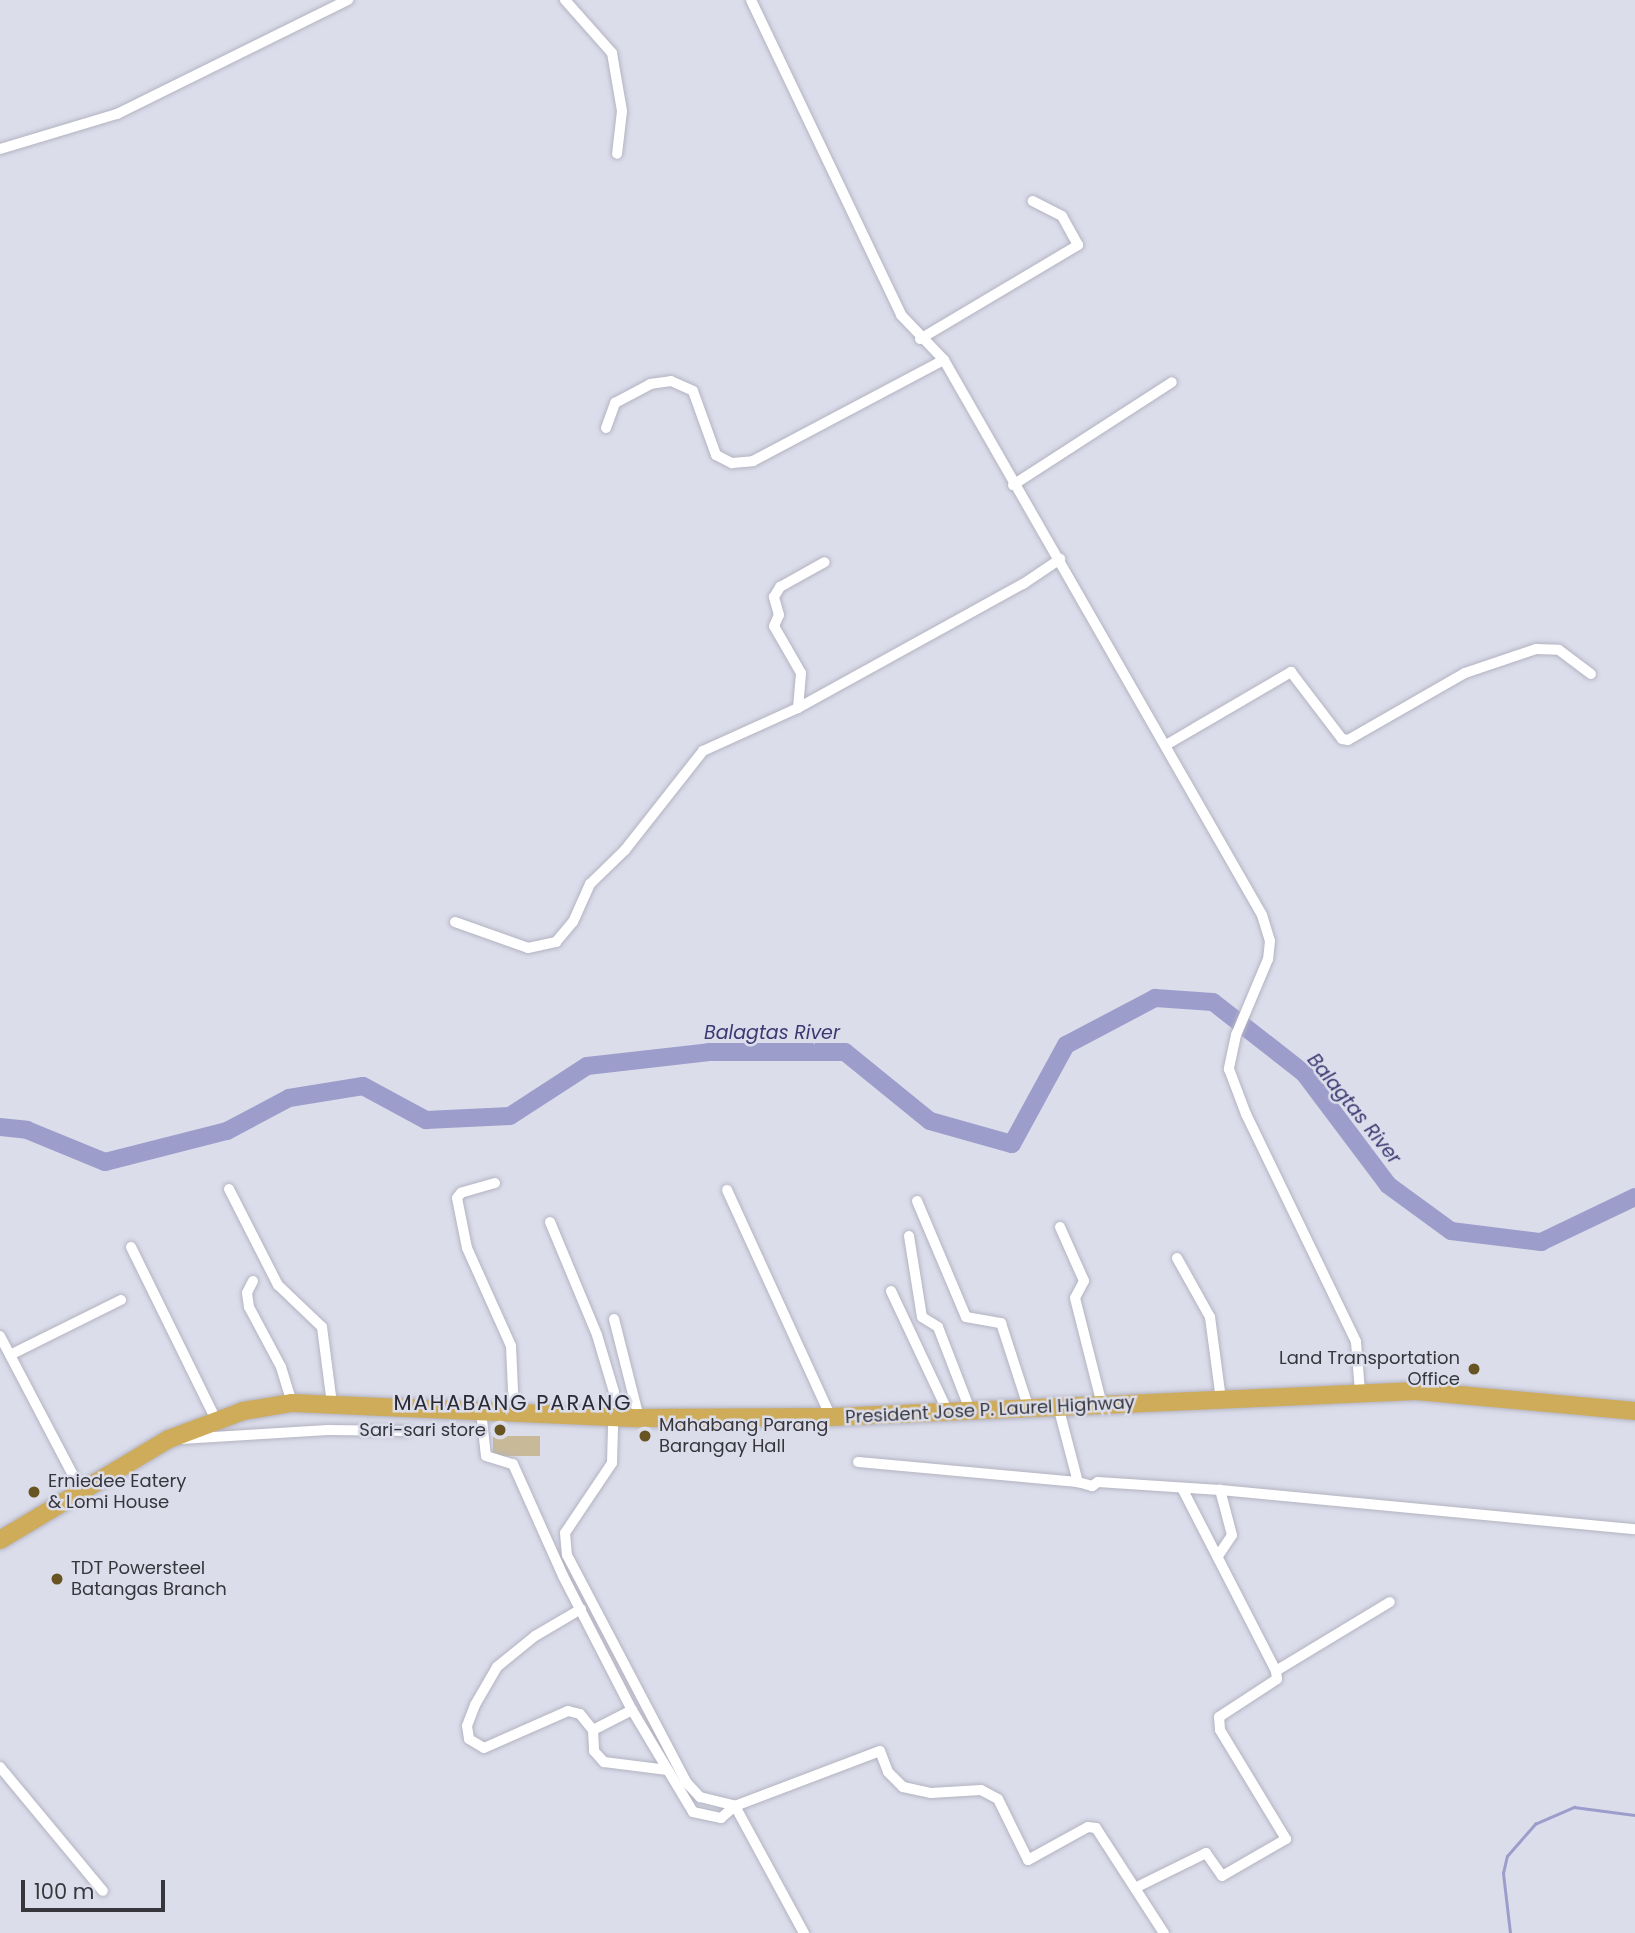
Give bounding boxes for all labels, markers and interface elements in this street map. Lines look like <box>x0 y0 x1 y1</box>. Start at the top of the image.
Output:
water label: Balagtas River <box>704 1022 840 1044</box>
water label: Balagtas River <box>1302 1049 1406 1169</box>
place label: Land Transportation Office <box>1279 1348 1460 1390</box>
marker: Land Transportation Office <box>1466 1361 1482 1377</box>
district label: MAHABANG PARANG <box>395 1390 631 1416</box>
street label: President Jose P. Laurel Highway <box>845 1392 1135 1428</box>
place label: Mahabang Parang Barangay Hall <box>659 1415 828 1458</box>
place label: Sari-sari store <box>359 1419 486 1441</box>
marker: Sari-sari store <box>492 1422 508 1438</box>
marker: Mahabang Parang Barangay Hall <box>637 1428 653 1444</box>
place label: Erniedee Eatery & Lomi House <box>48 1471 186 1514</box>
marker: Erniedee Eatery & Lomi House <box>26 1484 42 1500</box>
place label: TDT Powersteel Batangas Branch <box>71 1558 227 1600</box>
marker: TDT Powersteel Batangas Branch <box>49 1571 65 1587</box>
scale bar <box>24 1867 168 1911</box>
text: 100 m <box>34 1877 94 1906</box>

